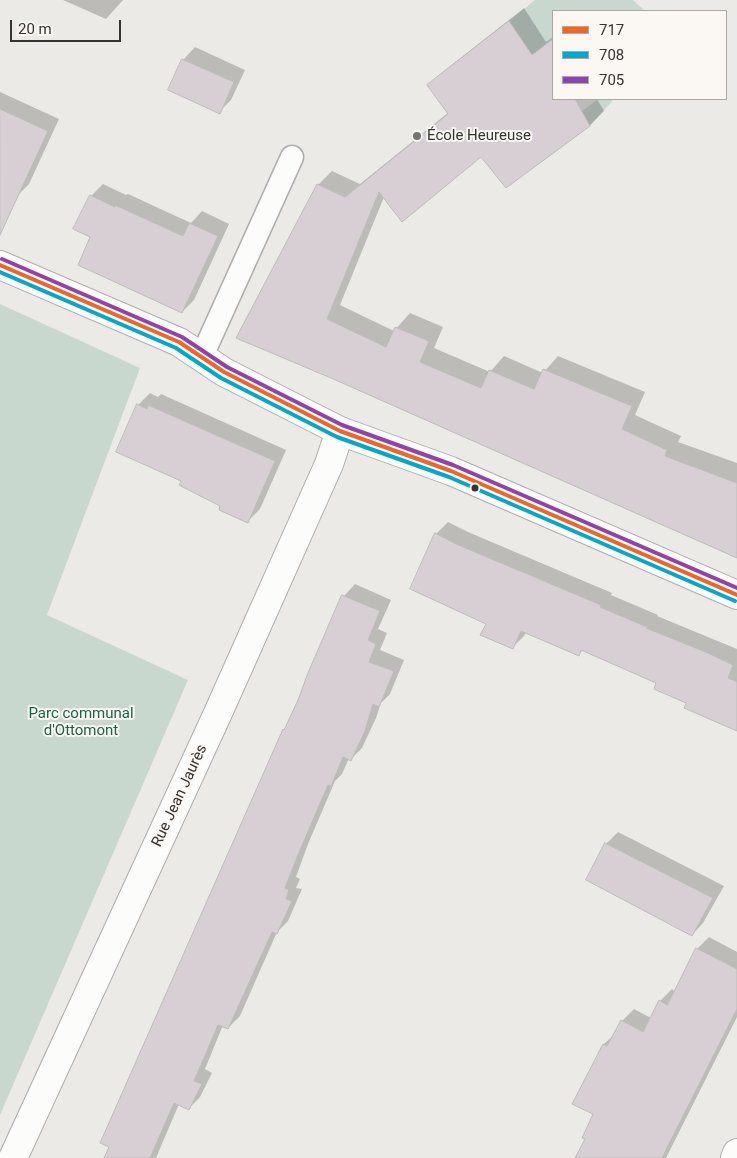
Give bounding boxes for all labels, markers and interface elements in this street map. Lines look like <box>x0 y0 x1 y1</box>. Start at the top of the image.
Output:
scale bar <box>12 10 124 42</box>
legend <box>552 10 727 100</box>
text: 20 m <box>18 20 52 38</box>
text: 717 <box>599 21 624 39</box>
text: 708 <box>599 46 624 64</box>
text: 705 <box>599 71 624 89</box>
place label: École Heureuse <box>427 127 531 145</box>
marker: École Heureuse <box>411 130 423 142</box>
unlabelled marker <box>470 483 480 493</box>
park label: Parc communal d'Ottomont <box>28 705 134 740</box>
street label: Rue Jean Jaurès <box>148 742 212 850</box>

